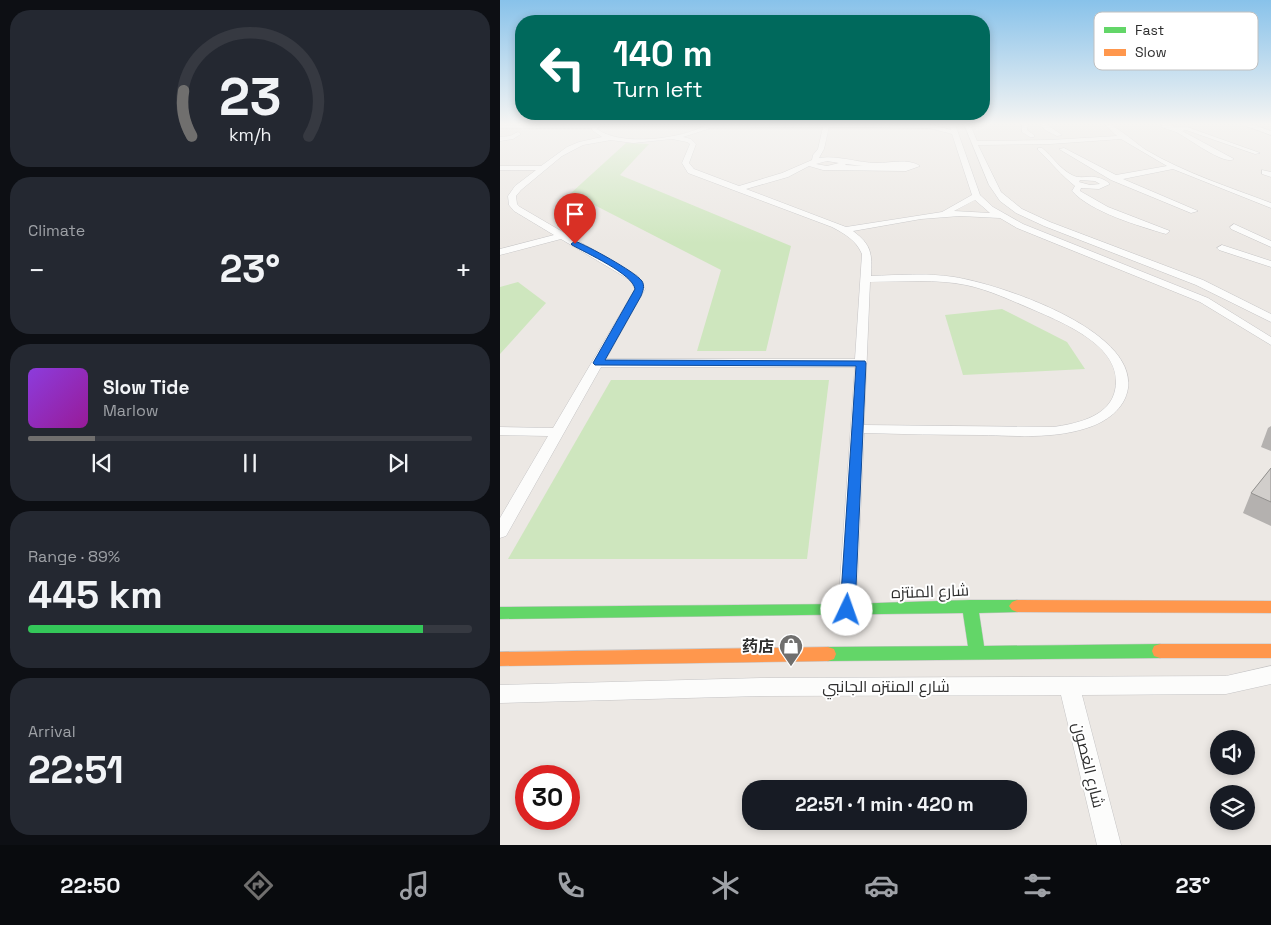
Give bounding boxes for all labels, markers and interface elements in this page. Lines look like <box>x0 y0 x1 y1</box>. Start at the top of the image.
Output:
legend <box>1094 12 1258 70</box>
text: Fast <box>1135 21 1164 39</box>
text: 140 m <box>613 32 713 76</box>
icon: left <box>530 35 595 100</box>
text: Slow <box>1135 43 1167 61</box>
text: 23 <box>219 64 281 130</box>
text: Turn left <box>613 75 703 103</box>
text: km/h <box>229 123 271 146</box>
pin <box>554 193 596 244</box>
icon: arrive <box>561 200 589 228</box>
text: Climate <box>28 220 85 241</box>
text: 23° <box>220 245 280 293</box>
text: − <box>28 252 45 288</box>
text: + <box>455 252 472 288</box>
text: Slow Tide <box>103 375 189 400</box>
text: Marlow <box>103 400 159 421</box>
icon: previous <box>88 449 116 477</box>
icon: pause <box>236 449 264 477</box>
icon: next <box>384 449 412 477</box>
text: Range · 89% <box>28 546 120 567</box>
text: 445 km <box>28 571 163 619</box>
street label: شارع المنتزه <box>891 580 969 604</box>
position arrow <box>820 583 872 635</box>
shop icon: 药店 <box>778 633 804 667</box>
place label: 药店 <box>742 636 774 657</box>
street label: شارع المنتزه الجانبي <box>822 676 950 700</box>
street label: شارع الغصون <box>1067 720 1109 810</box>
text: Arrival <box>28 721 76 742</box>
map controls <box>1210 730 1255 830</box>
button: sound <box>1210 730 1255 775</box>
text: 22:51 <box>28 746 124 794</box>
speed limit sign: 30 <box>515 765 580 830</box>
button: layers <box>1210 785 1255 830</box>
text: 22:51 · 1 min · 420 m <box>795 792 974 817</box>
icon: directions <box>241 868 276 903</box>
icon: music <box>397 868 432 903</box>
icon: phone <box>553 868 588 903</box>
icon: climate <box>708 868 743 903</box>
icon: car <box>864 868 899 903</box>
icon: filters <box>1020 868 1055 903</box>
text: 22:50 <box>60 871 121 899</box>
text: 23° <box>1175 871 1211 899</box>

